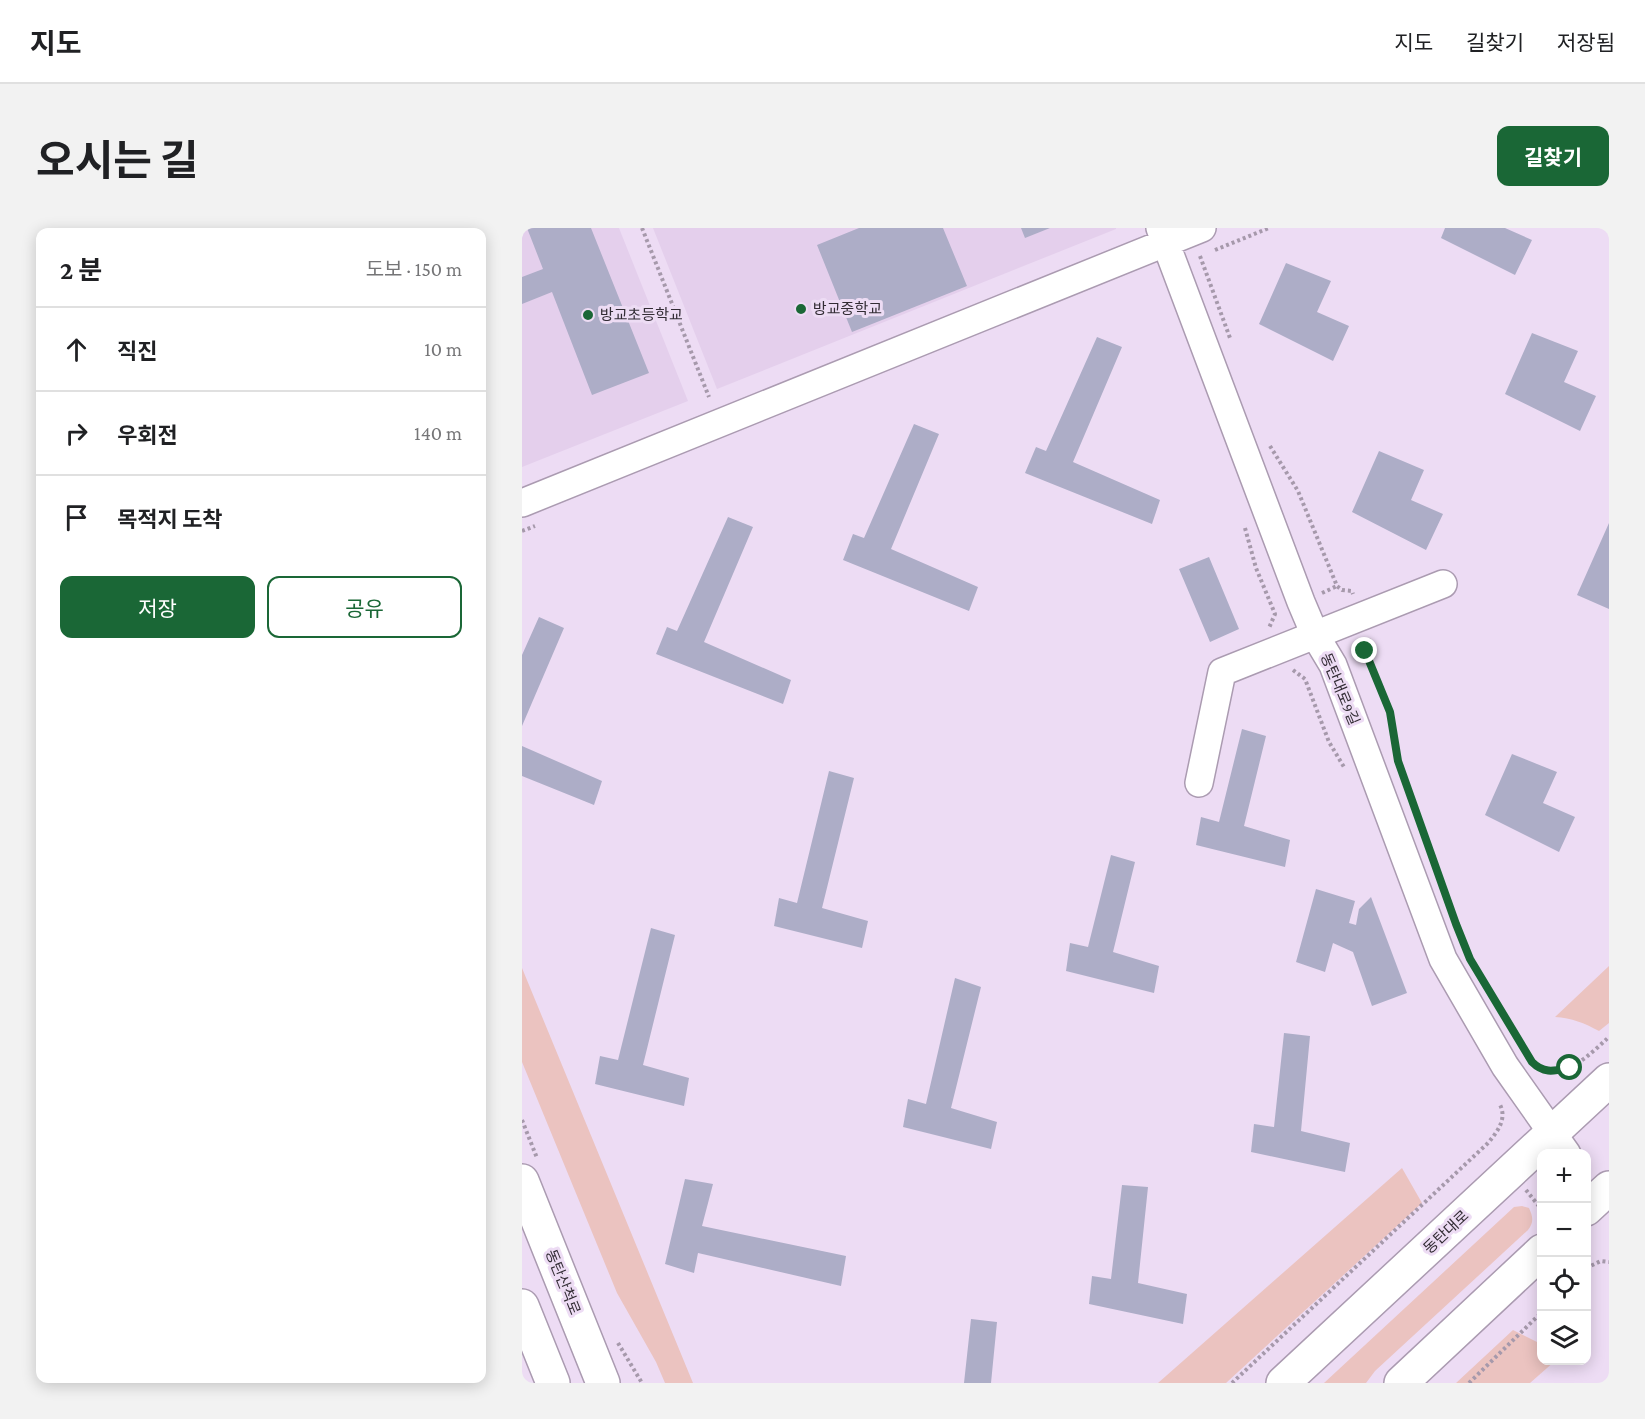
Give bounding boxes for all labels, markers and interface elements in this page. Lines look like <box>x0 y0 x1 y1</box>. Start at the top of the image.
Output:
text: 지도 <box>30 28 82 59</box>
text: 지도 <box>1394 31 1433 55</box>
text: 길찾기 <box>1466 31 1524 55</box>
text: 저장됨 <box>1557 31 1615 55</box>
button: 길찾기 <box>1497 126 1609 186</box>
text: 오시는 길 <box>36 137 199 184</box>
text: 2 분 <box>60 256 102 285</box>
text: 도보 · 150 m <box>366 258 462 280</box>
place label: 방교중학교 <box>813 300 882 317</box>
marker: 방교중학교 <box>794 302 808 316</box>
place label: 방교초등학교 <box>600 306 683 323</box>
marker: 방교초등학교 <box>581 308 595 322</box>
icon: ahead <box>60 333 93 366</box>
text: 10 m <box>424 338 462 360</box>
text: 직진 <box>117 339 157 364</box>
icon: right <box>60 417 93 450</box>
text: 140 m <box>414 422 462 444</box>
text: 우회전 <box>117 423 178 448</box>
icon: arrive <box>60 501 93 534</box>
text: 목적지 도착 <box>117 507 222 532</box>
button: 저장 <box>60 576 255 638</box>
button: 공유 <box>267 576 462 638</box>
route end <box>1351 637 1377 663</box>
street label: 동탄대로9길 <box>1318 651 1362 727</box>
route start <box>1556 1054 1582 1080</box>
map controls <box>1537 1149 1591 1365</box>
button: + <box>1537 1149 1591 1203</box>
button: − <box>1537 1203 1591 1257</box>
street label: 동탄대로 <box>1420 1207 1472 1257</box>
street label: 동탄산척로 <box>543 1247 584 1317</box>
button: locate <box>1537 1257 1591 1311</box>
button: layers <box>1537 1311 1591 1365</box>

